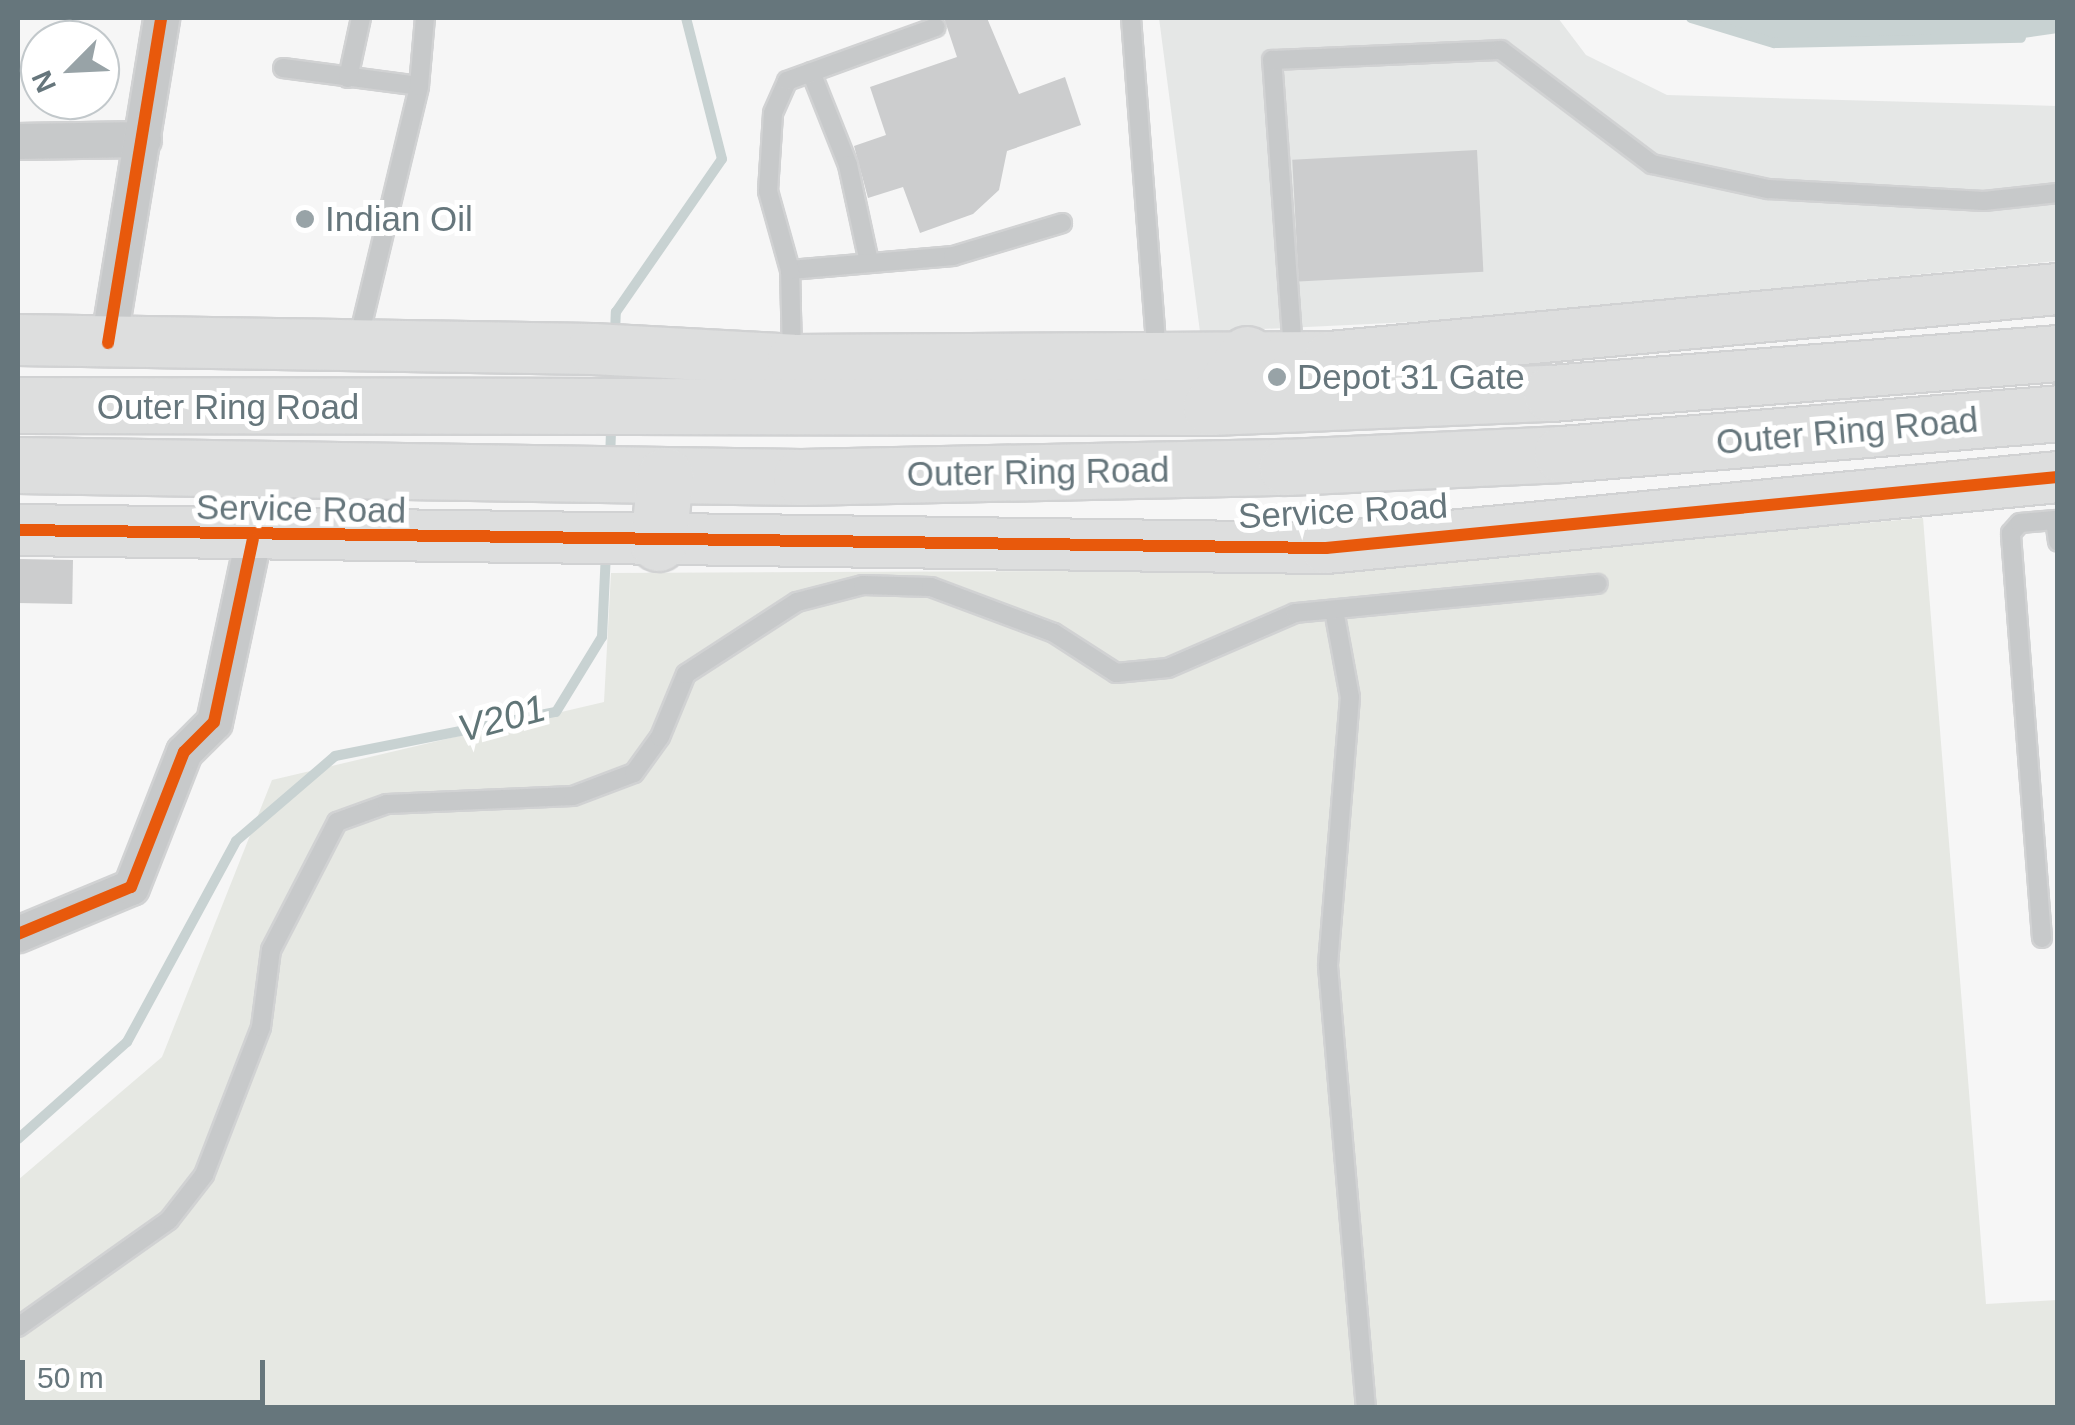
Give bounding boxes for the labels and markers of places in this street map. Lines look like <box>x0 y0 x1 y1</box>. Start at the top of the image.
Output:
place label: Indian Oil <box>325 198 473 240</box>
marker: Indian Oil <box>294 208 316 230</box>
place label: Depot 31 Gate <box>1297 356 1525 398</box>
marker: Depot 31 Gate <box>1266 366 1288 388</box>

